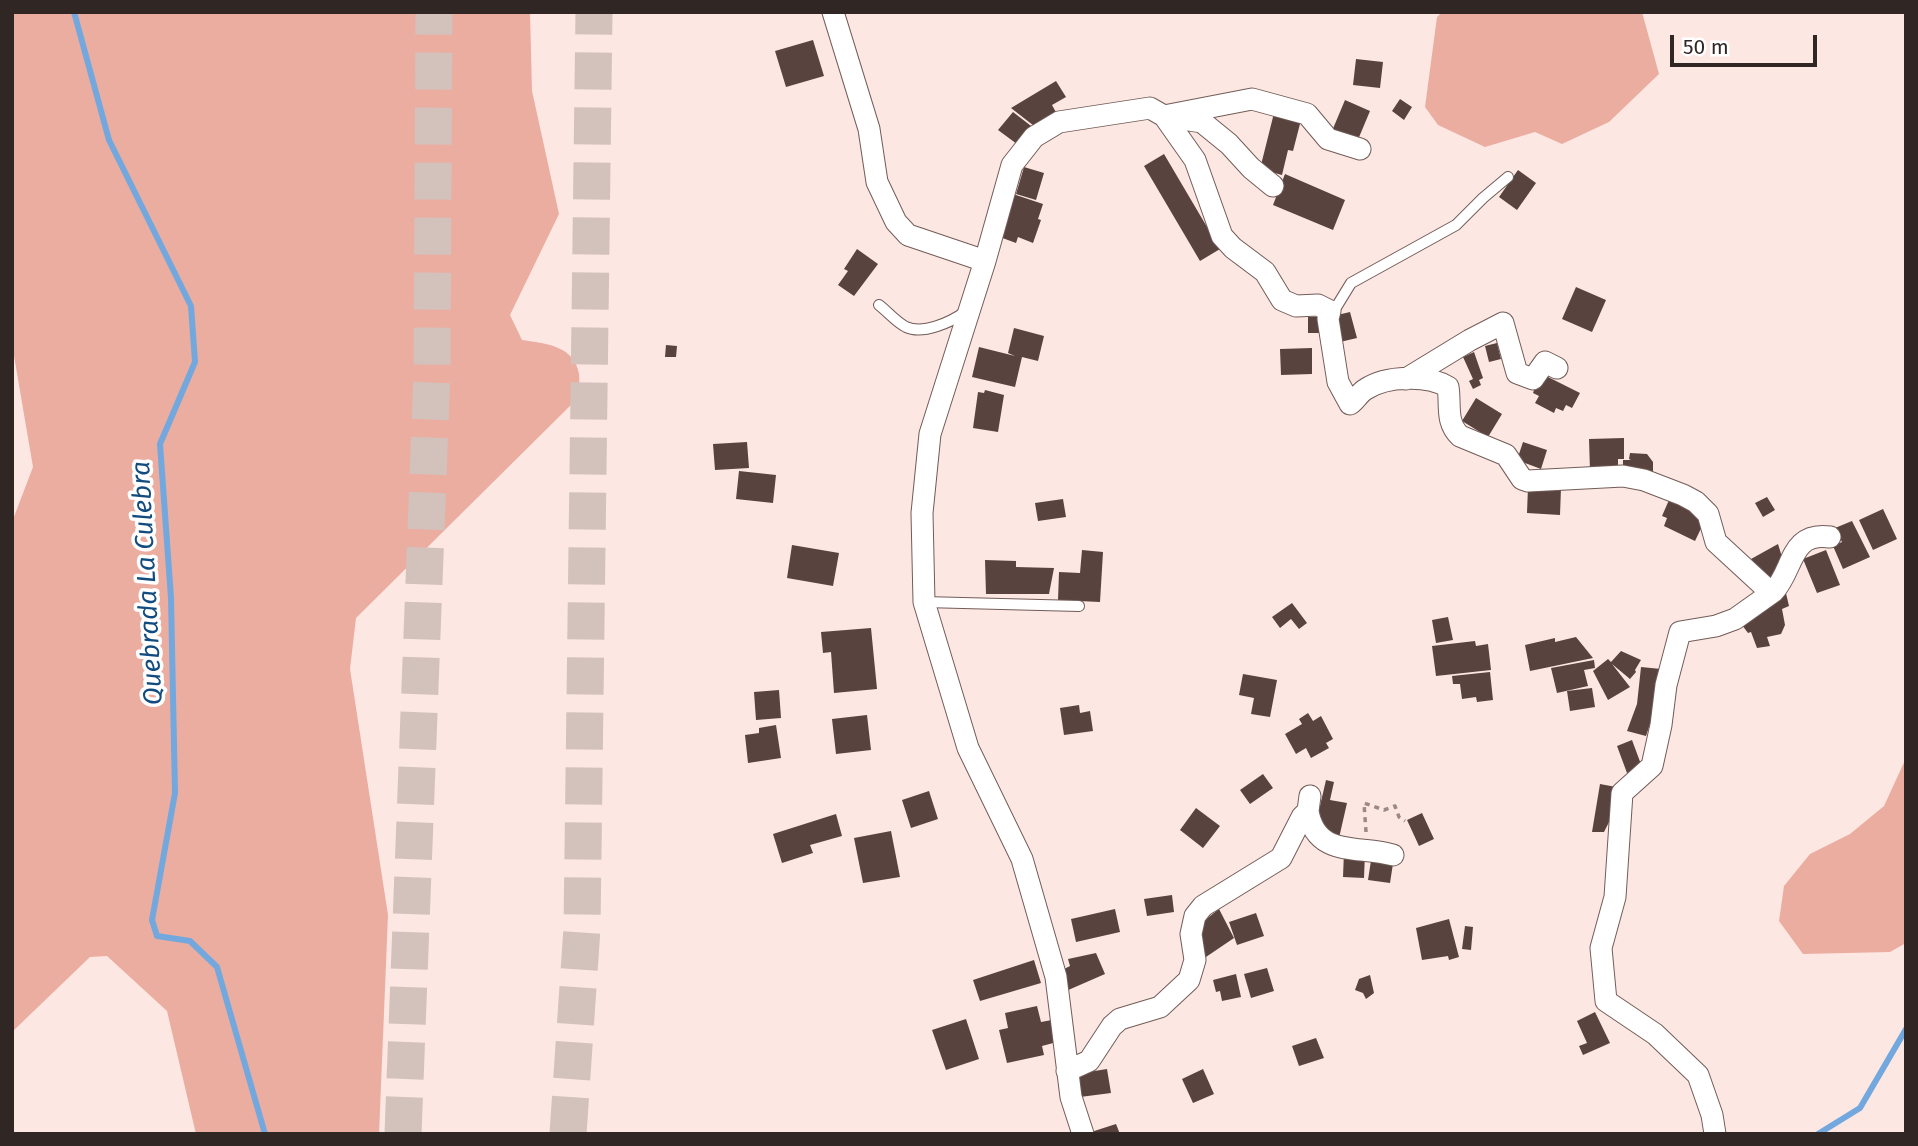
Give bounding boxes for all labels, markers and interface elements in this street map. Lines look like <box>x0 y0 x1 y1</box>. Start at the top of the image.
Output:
scale bar <box>1673 21 1820 65</box>
text: 50 m <box>1683 34 1729 60</box>
water label: Quebrada La Culebra <box>126 460 170 706</box>

